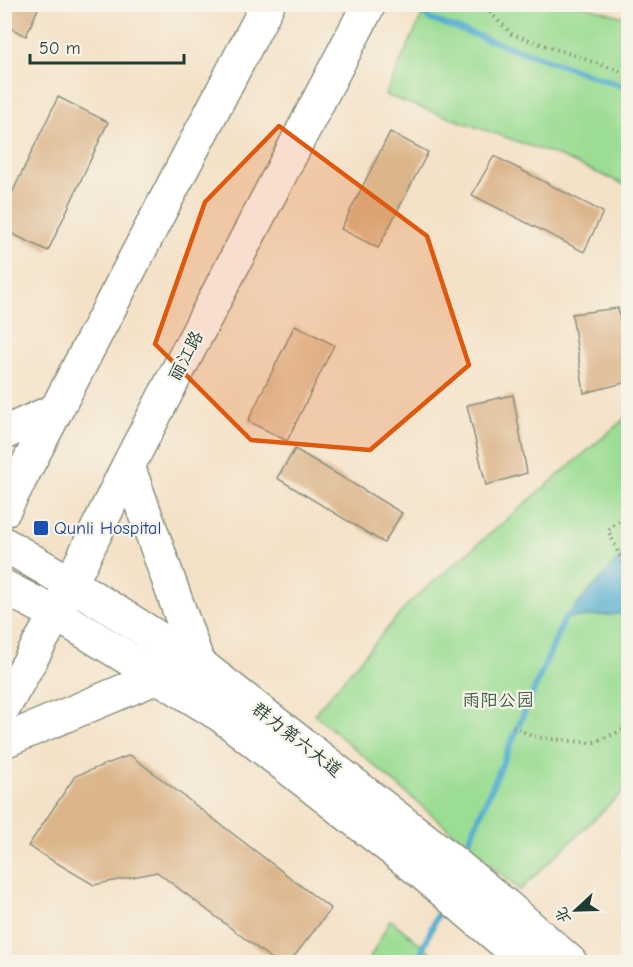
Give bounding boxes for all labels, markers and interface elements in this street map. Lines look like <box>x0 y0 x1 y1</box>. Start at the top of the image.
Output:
scale bar <box>30 27 184 65</box>
text: 50 m <box>39 38 81 59</box>
street label: 丽江路 <box>164 327 208 385</box>
place label: Qunli Hospital <box>54 518 161 539</box>
marker: Qunli Hospital <box>32 519 50 537</box>
park label: 雨阳公园 <box>462 690 534 711</box>
street label: 群力第六大道 <box>248 698 346 782</box>
north arrow <box>546 880 606 940</box>
text: 北 <box>552 904 574 926</box>

